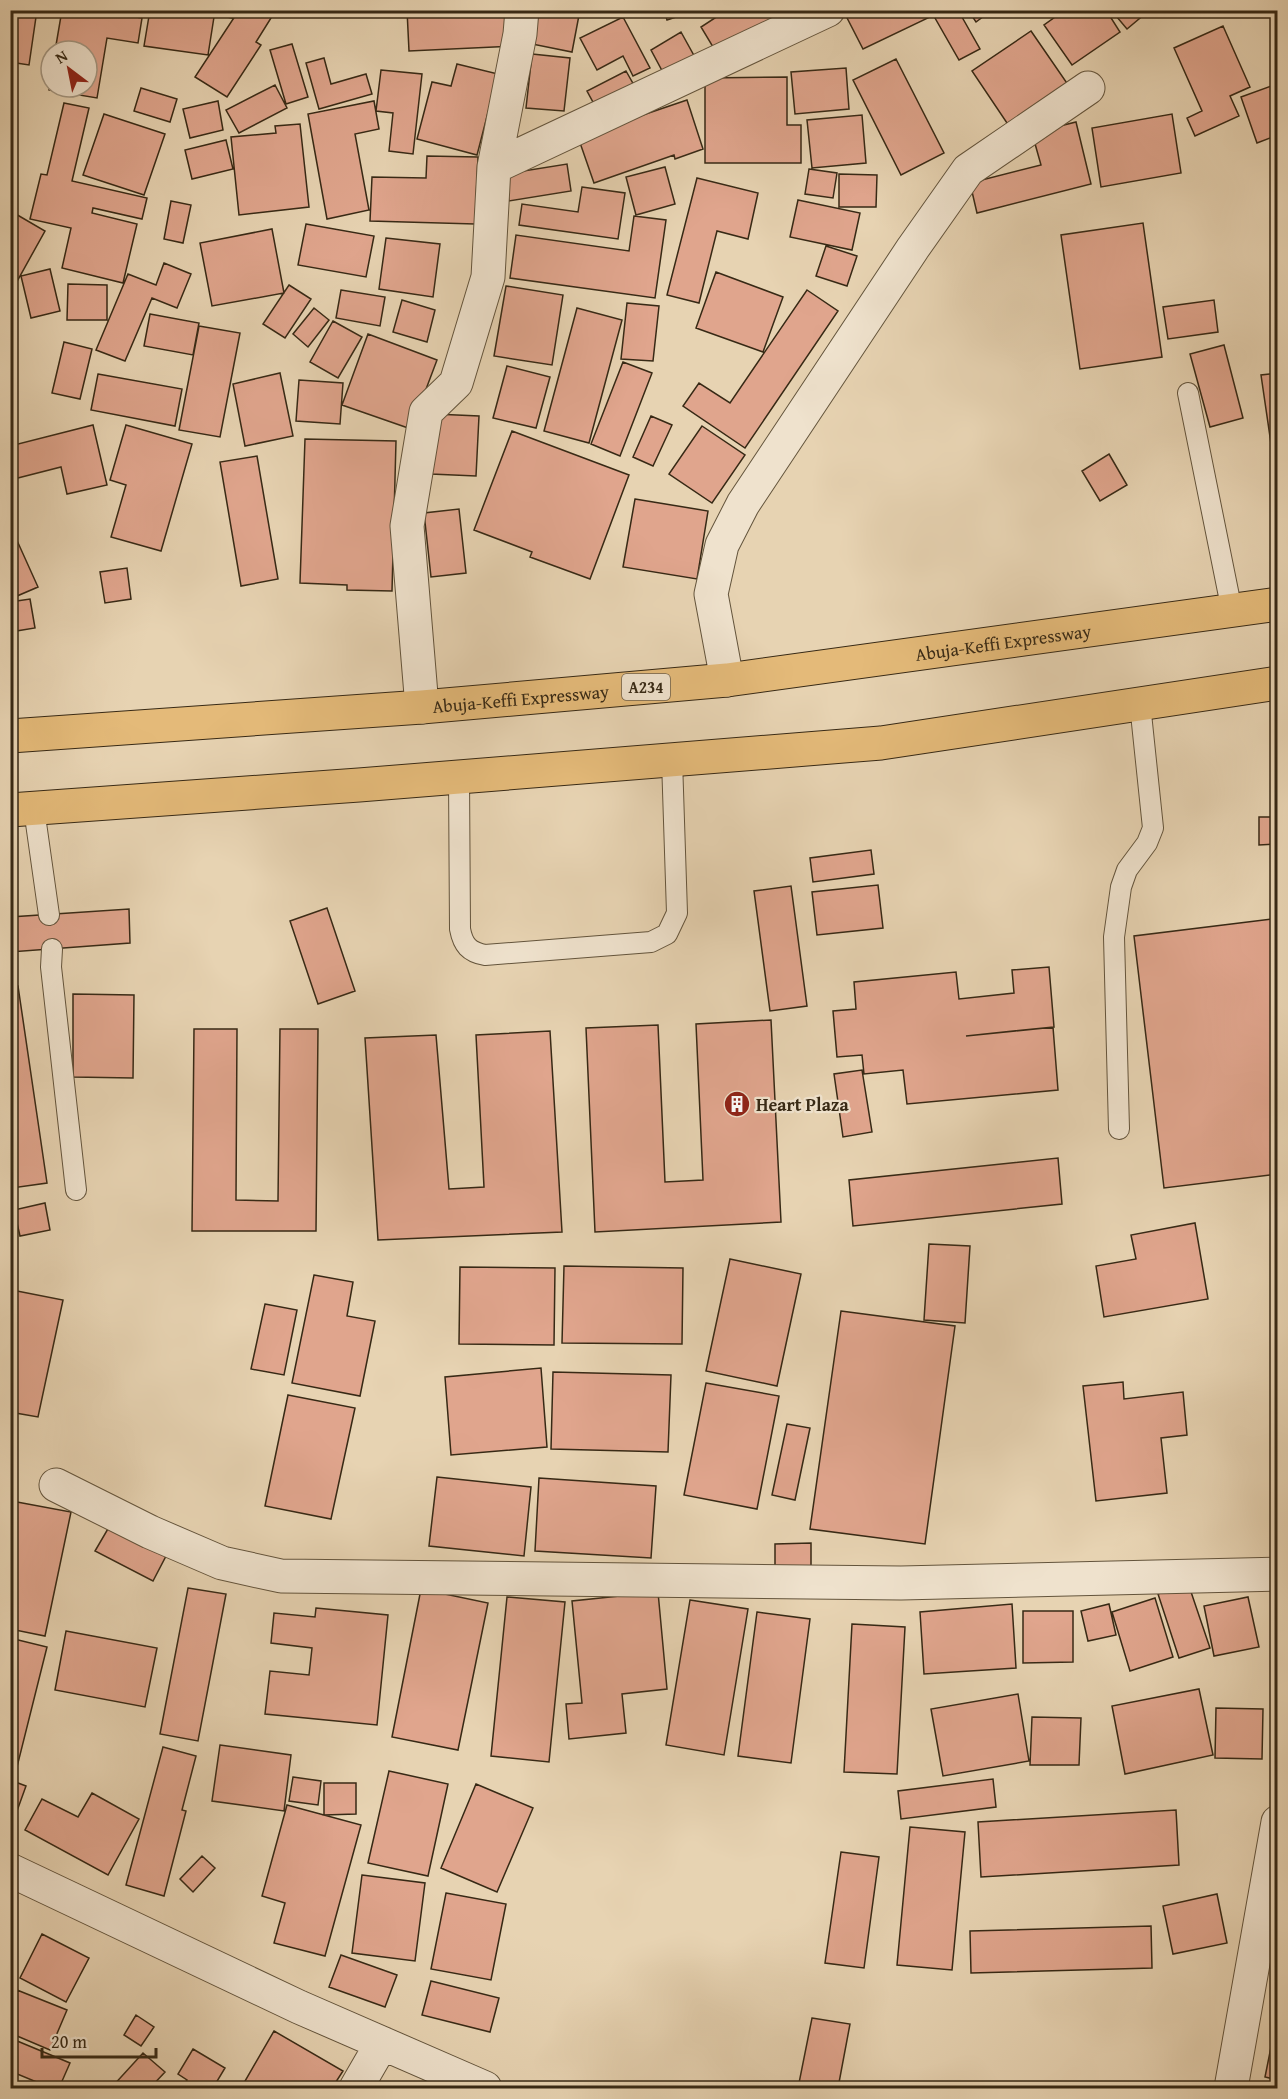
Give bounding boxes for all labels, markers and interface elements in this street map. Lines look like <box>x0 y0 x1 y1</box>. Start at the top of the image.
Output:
north arrow <box>39 39 99 99</box>
text: N <box>50 43 72 69</box>
street label: Abuja-Keffi Expressway <box>914 616 1093 667</box>
road number: A234 <box>622 674 670 700</box>
street label: Abuja-Keffi Expressway <box>431 677 610 720</box>
building icon: Heart Plaza <box>722 1089 752 1119</box>
place label: Heart Plaza <box>756 1091 849 1118</box>
scale bar <box>42 2021 156 2059</box>
text: 20 m <box>51 2028 87 2055</box>

